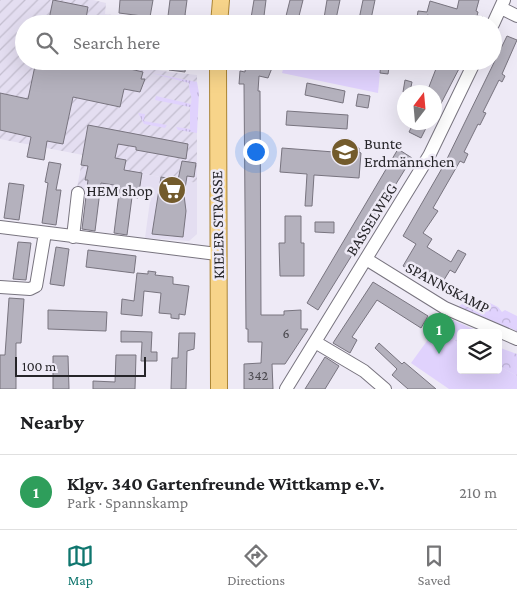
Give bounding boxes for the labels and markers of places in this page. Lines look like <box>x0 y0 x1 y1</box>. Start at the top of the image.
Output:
place label: Bunte Erdmännchen <box>364 135 455 170</box>
school or university icon: Bunte Erdmännchen <box>330 137 360 167</box>
supermarket icon: HEM shop <box>157 175 187 205</box>
place label: HEM shop <box>86 182 153 200</box>
pin: 1 <box>423 313 455 354</box>

